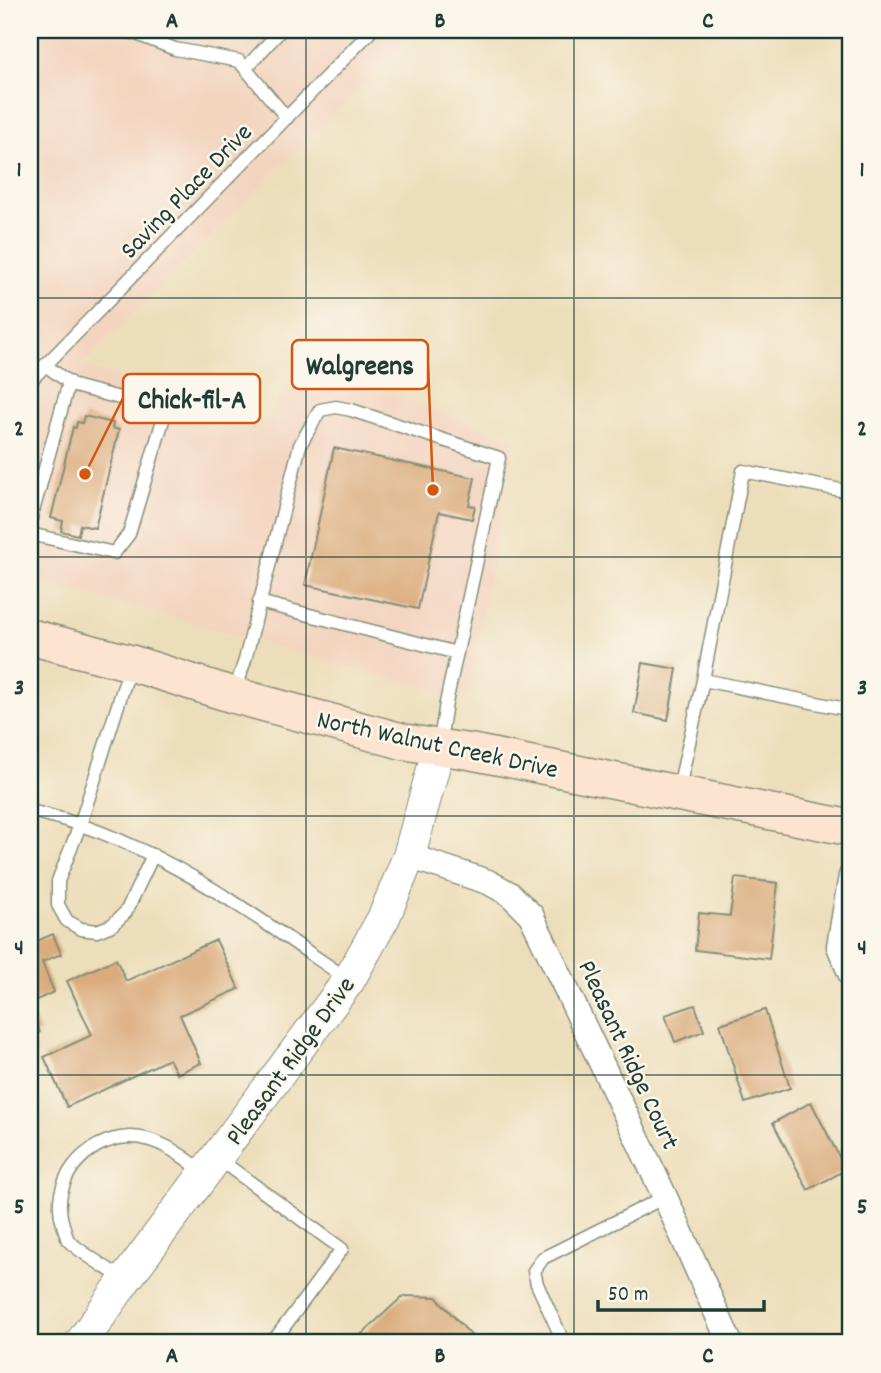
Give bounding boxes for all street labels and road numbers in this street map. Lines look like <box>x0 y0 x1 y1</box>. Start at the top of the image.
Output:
street label: Saving Place Drive <box>113 116 262 269</box>
street label: North Walnut Creek Drive <box>313 703 561 790</box>
street label: Pleasant Ridge Court <box>567 954 687 1157</box>
street label: Pleasant Ridge Drive <box>218 970 366 1154</box>

